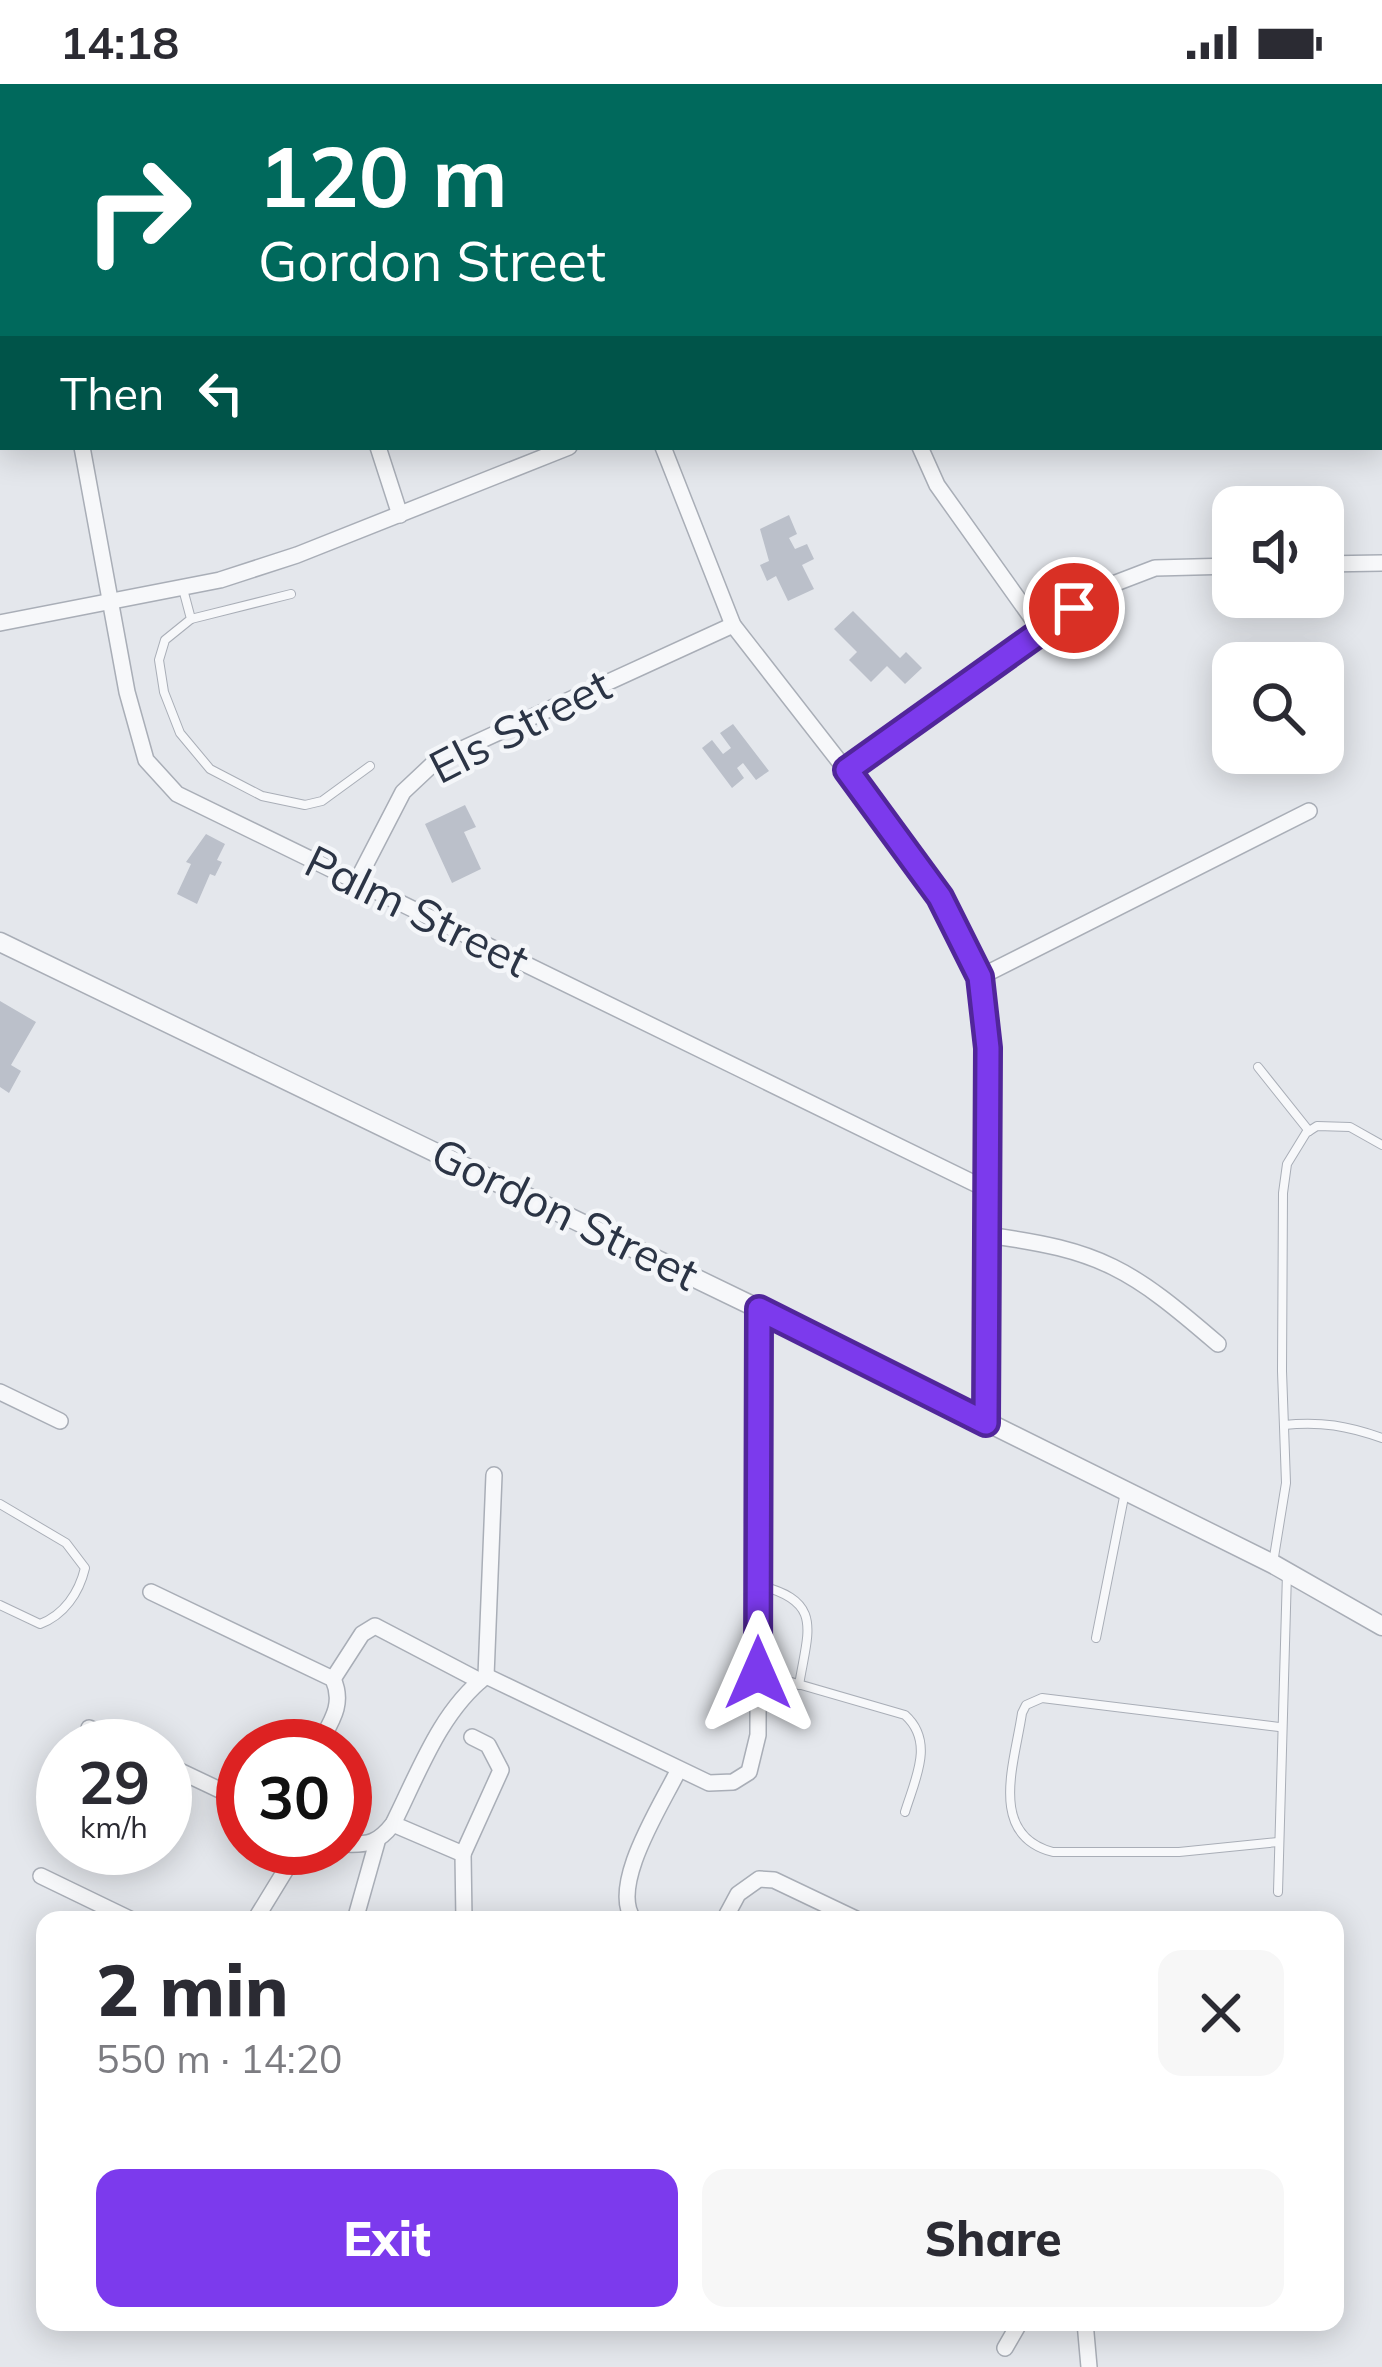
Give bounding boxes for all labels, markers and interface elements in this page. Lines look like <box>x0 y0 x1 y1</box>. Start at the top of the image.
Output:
text: 14:18 <box>60 14 179 70</box>
text: 120 m <box>258 123 508 228</box>
icon: right <box>60 132 216 288</box>
text: Gordon Street <box>258 227 606 295</box>
icon: left <box>188 360 254 426</box>
text: Then <box>60 365 164 421</box>
map controls <box>1212 486 1344 774</box>
button: sound <box>1212 486 1344 618</box>
pin <box>1023 557 1125 659</box>
icon: arrive <box>1041 575 1107 641</box>
button: search <box>1212 642 1344 774</box>
street label: Els Street <box>420 656 619 794</box>
street label: Palm Street <box>297 832 538 988</box>
street label: Gordon Street <box>423 1124 708 1302</box>
position arrow <box>695 1610 821 1736</box>
speed limit sign: 30 <box>216 1719 372 1875</box>
text: 29 <box>78 1744 150 1819</box>
text: km/h <box>80 1808 148 1846</box>
text: 2 min <box>96 1944 289 2034</box>
button: close <box>1158 1950 1284 2076</box>
text: 550 m · 14:20 <box>96 2034 342 2083</box>
button: Exit <box>96 2169 678 2307</box>
button: Share <box>702 2169 1284 2307</box>

